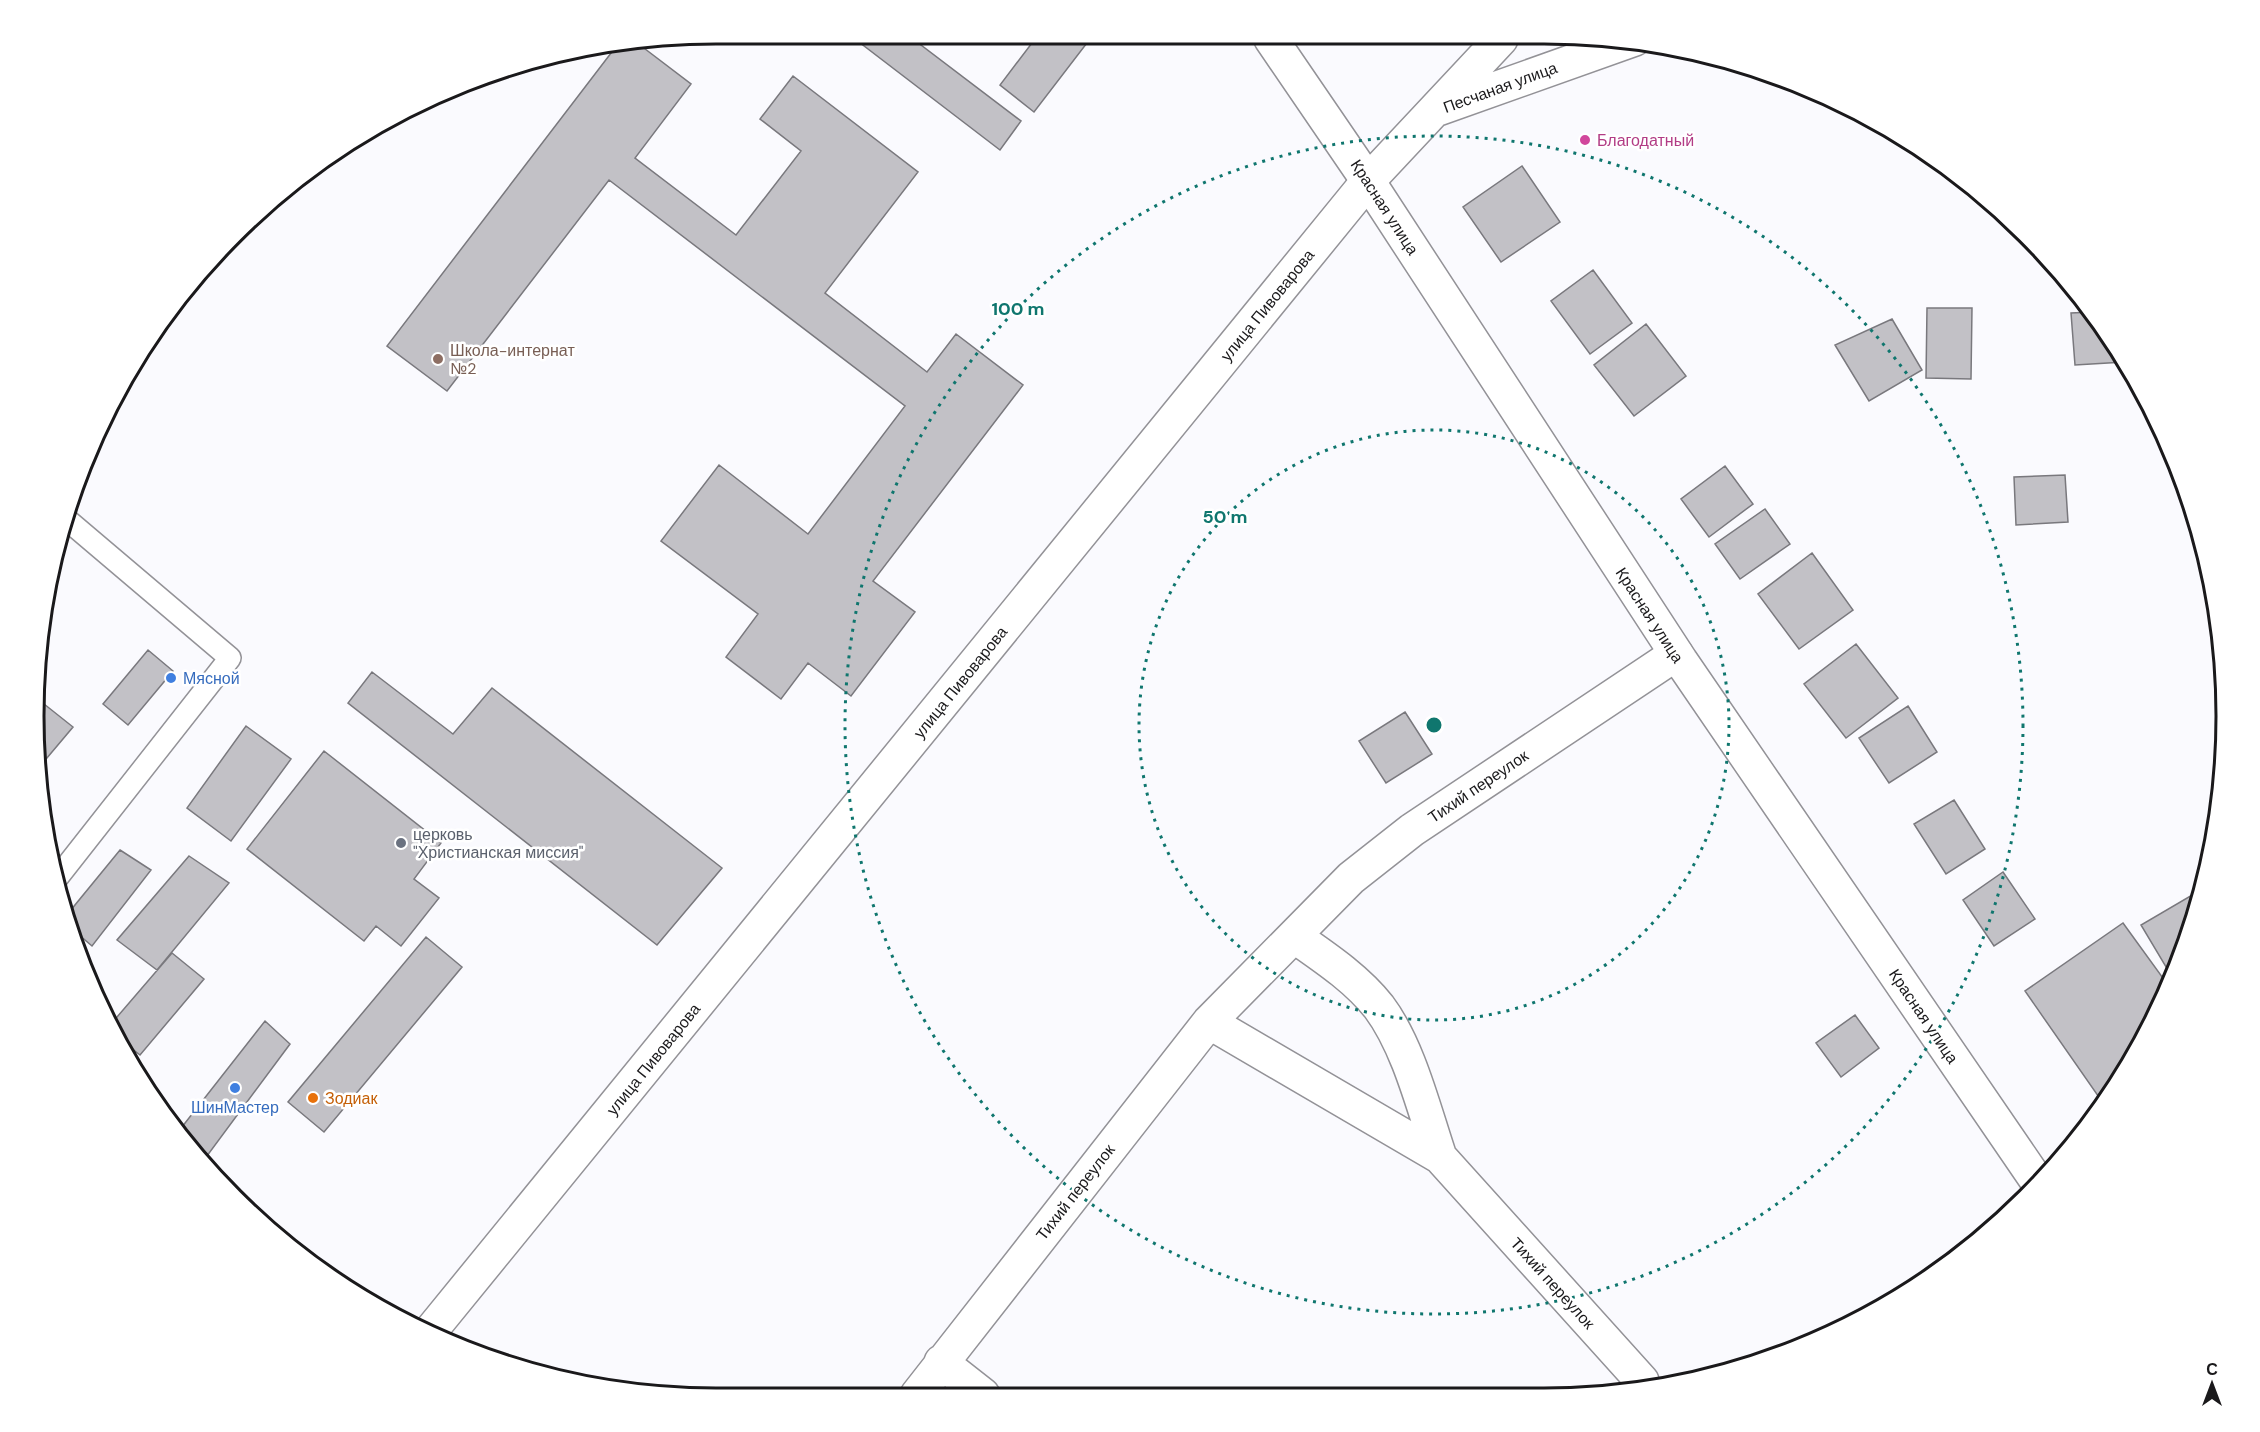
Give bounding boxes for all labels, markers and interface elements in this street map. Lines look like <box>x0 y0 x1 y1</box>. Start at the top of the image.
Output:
street label: Песчаная улица <box>1440 57 1560 118</box>
place label: Благодатный <box>1597 130 1694 151</box>
marker: Благодатный <box>1578 133 1592 147</box>
street label: Красная улица <box>1346 156 1423 259</box>
street label: улица Пивоварова <box>1216 245 1319 366</box>
text: 100 m <box>991 297 1045 321</box>
place label: Школа-интернат №2 <box>450 340 575 379</box>
marker: Школа-интернат №2 <box>431 352 445 366</box>
text: 50 m <box>1202 505 1248 529</box>
street label: Красная улица <box>1611 564 1688 667</box>
street label: улица Пивоварова <box>909 622 1012 743</box>
place label: Мясной <box>183 668 240 689</box>
marker: Мясной <box>164 671 178 685</box>
centre of rings <box>1424 715 1444 735</box>
street label: Тихий переулок <box>1424 745 1533 828</box>
place label: церковь "Христианская миссия" <box>413 824 584 863</box>
marker: церковь "Христианская миссия" <box>394 836 408 850</box>
street label: Красная улица <box>1884 965 1963 1068</box>
street label: улица Пивоварова <box>602 999 705 1120</box>
marker: ШинМастер <box>228 1081 242 1095</box>
place label: Зодиак <box>325 1088 378 1109</box>
marker: Зодиак <box>306 1091 320 1105</box>
place label: ШинМастер <box>191 1097 279 1118</box>
street label: Тихий переулок <box>1031 1139 1120 1245</box>
street label: Тихий переулок <box>1506 1233 1600 1334</box>
north arrow <box>2182 1354 2242 1414</box>
text: С <box>2206 1359 2218 1380</box>

